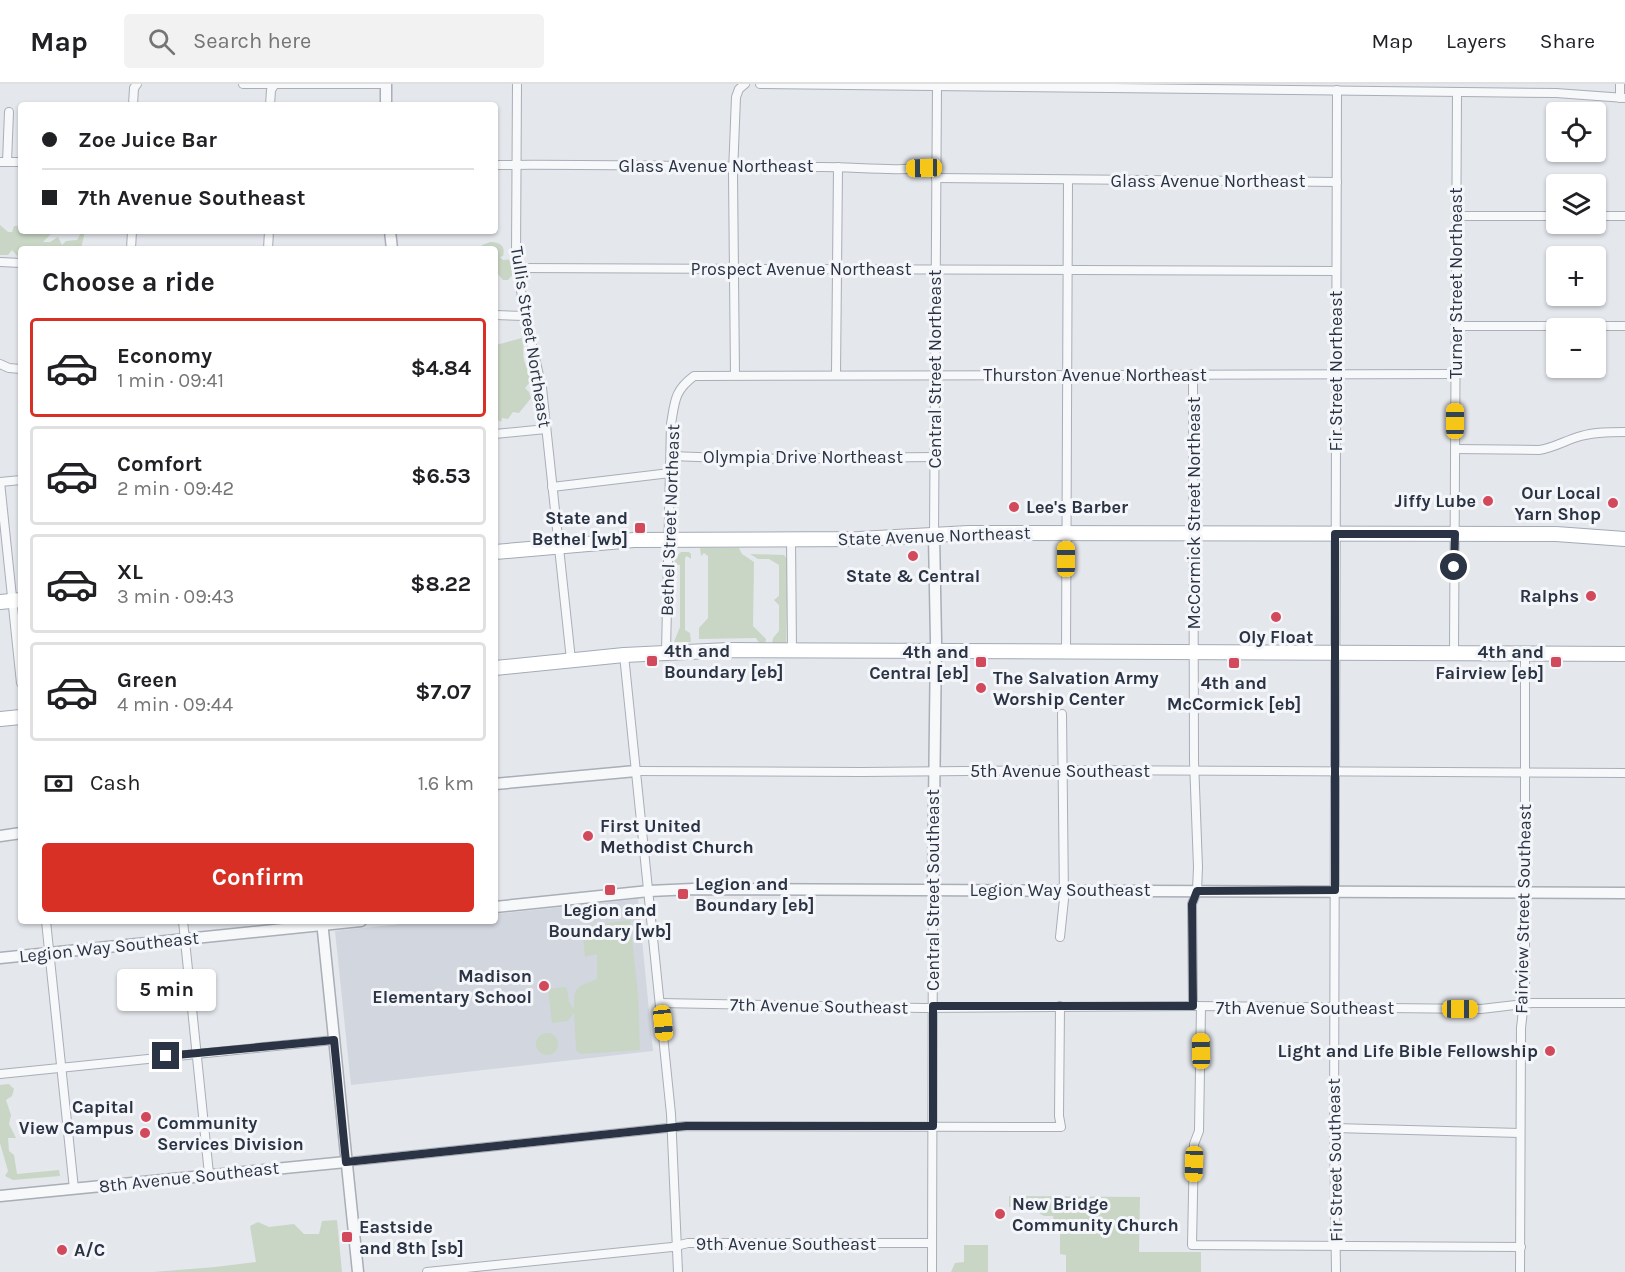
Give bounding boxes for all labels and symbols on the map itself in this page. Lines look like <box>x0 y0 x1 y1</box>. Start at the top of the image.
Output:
street label: Glass Avenue Northeast <box>619 155 814 177</box>
car <box>906 159 942 177</box>
street label: Glass Avenue Northeast <box>1111 170 1306 192</box>
street label: Turner Street Northeast <box>1445 187 1467 379</box>
street label: Tullis Street Northeast <box>506 245 556 429</box>
street label: Prospect Avenue Northeast <box>690 258 912 280</box>
street label: Central Street Northeast <box>924 269 946 469</box>
street label: Fir Street Northeast <box>1325 290 1347 451</box>
street label: Thurston Avenue Northeast <box>983 364 1207 386</box>
street label: McCormick Street Northeast <box>1183 396 1205 630</box>
car <box>1446 403 1464 439</box>
street label: Bethel Street Northeast <box>656 423 684 616</box>
street label: Olympia Drive Northeast <box>703 446 903 468</box>
place label: Our Local Yarn Shop <box>1515 482 1601 525</box>
place label: Jiffy Lube <box>1394 490 1476 512</box>
marker: Jiffy Lube <box>1481 494 1495 508</box>
place label: Lee's Barber <box>1026 496 1128 518</box>
marker: Our Local Yarn Shop <box>1606 496 1620 510</box>
marker: Lee's Barber <box>1007 500 1021 514</box>
place label: State and Bethel [wb] <box>532 507 628 550</box>
marker: State and Bethel [wb] <box>633 521 647 535</box>
street label: State Avenue Northeast <box>837 522 1031 550</box>
car <box>1057 541 1075 577</box>
marker: State & Central <box>906 549 920 563</box>
route start <box>1440 553 1467 580</box>
place label: State & Central <box>846 565 980 587</box>
place label: Ralphs <box>1520 585 1579 607</box>
marker: Ralphs <box>1584 589 1598 603</box>
marker: Oly Float <box>1269 610 1283 624</box>
place label: Oly Float <box>1239 626 1313 648</box>
place label: 4th and Boundary [eb] <box>664 640 784 683</box>
place label: 4th and Central [eb] <box>869 641 969 684</box>
place label: 4th and Fairview [eb] <box>1435 641 1544 684</box>
marker: 4th and Boundary [eb] <box>645 654 659 668</box>
marker: 4th and Central [eb] <box>974 655 988 669</box>
marker: 4th and Fairview [eb] <box>1549 655 1563 669</box>
marker: 4th and McCormick [eb] <box>1227 656 1241 670</box>
place label: The Salvation Army Worship Center <box>993 667 1159 710</box>
place label: 4th and McCormick [eb] <box>1167 672 1301 715</box>
marker: The Salvation Army Worship Center <box>974 681 988 695</box>
street label: 5th Avenue Southeast <box>970 760 1150 782</box>
street label: Central Street Southeast <box>922 789 944 991</box>
street label: Fairview Street Southeast <box>1510 804 1536 1014</box>
place label: First United Methodist Church <box>600 815 754 858</box>
marker: First United Methodist Church <box>581 829 595 843</box>
place label: Legion and Boundary [eb] <box>695 873 815 916</box>
street label: Legion Way Southeast <box>970 879 1151 901</box>
marker: Legion and Boundary [wb] <box>603 883 617 897</box>
marker: Legion and Boundary [eb] <box>676 887 690 901</box>
place label: Legion and Boundary [wb] <box>548 899 672 942</box>
street label: Legion Way Southeast <box>18 927 200 967</box>
place label: Madison Elementary School <box>372 965 532 1008</box>
callout: 5 min <box>116 969 216 1011</box>
marker: Madison Elementary School <box>537 979 551 993</box>
street label: 7th Avenue Southeast <box>730 993 909 1019</box>
street label: 7th Avenue Southeast <box>1216 997 1394 1019</box>
car <box>1442 1000 1478 1018</box>
car <box>652 1004 674 1042</box>
car <box>1192 1033 1210 1069</box>
place label: Light and Life Bible Fellowship <box>1278 1040 1538 1062</box>
route end <box>152 1042 179 1069</box>
marker: Light and Life Bible Fellowship <box>1543 1044 1557 1058</box>
street label: Fir Street Southeast <box>1323 1078 1347 1242</box>
place label: Capital View Campus <box>19 1096 134 1139</box>
marker: Capital View Campus <box>139 1110 153 1124</box>
place label: Community Services Division <box>157 1112 304 1155</box>
marker: Community Services Division <box>138 1126 152 1140</box>
car <box>1184 1146 1204 1182</box>
street label: 8th Avenue Southeast <box>98 1157 280 1197</box>
place label: New Bridge Community Church <box>1012 1193 1179 1236</box>
marker: New Bridge Community Church <box>993 1207 1007 1221</box>
place label: Eastside and 8th [sb] <box>359 1216 464 1259</box>
marker: Eastside and 8th [sb] <box>340 1230 354 1244</box>
street label: 9th Avenue Southeast <box>696 1233 876 1255</box>
place label: A/C <box>74 1239 105 1261</box>
marker: A/C <box>55 1243 69 1257</box>

